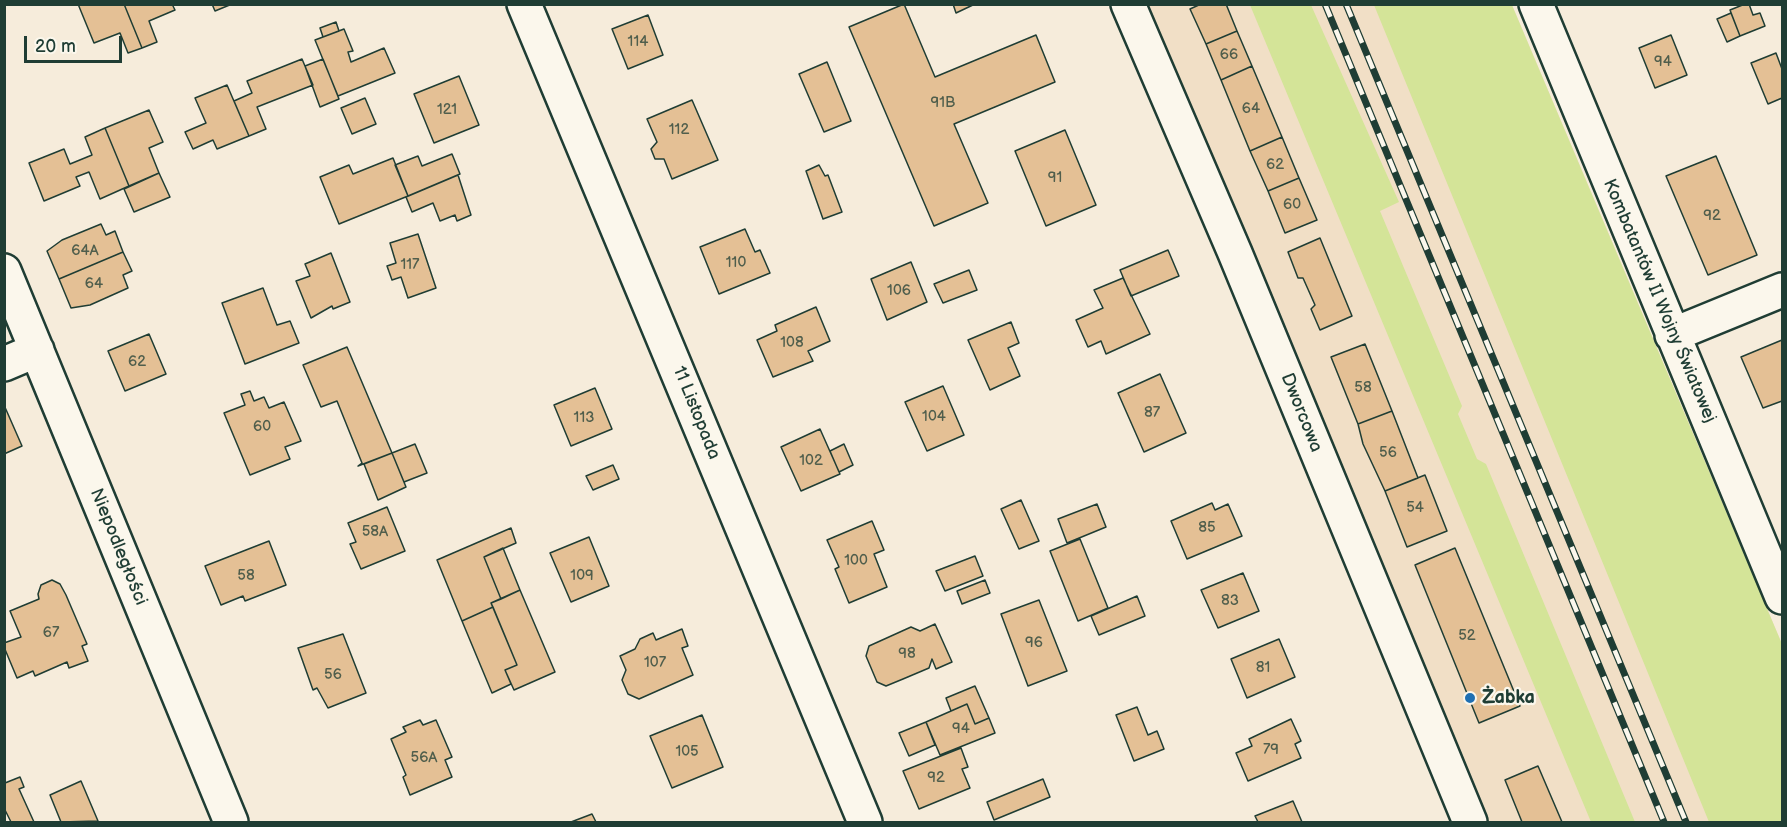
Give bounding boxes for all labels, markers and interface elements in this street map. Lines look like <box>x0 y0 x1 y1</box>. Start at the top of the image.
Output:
scale bar <box>27 24 124 62</box>
house number: 114 <box>628 33 648 51</box>
text: 20 m <box>35 36 76 57</box>
house number: 66 <box>1220 46 1238 64</box>
house number: 94 <box>1654 53 1672 71</box>
house number: 91B <box>931 94 955 112</box>
house number: 64 <box>1242 100 1260 118</box>
house number: 121 <box>437 101 457 119</box>
house number: 112 <box>669 121 689 139</box>
house number: 62 <box>1266 156 1284 174</box>
house number: 91 <box>1048 169 1062 187</box>
street label: Kombatantów II Wojny Światowej <box>1598 176 1720 426</box>
house number: 60 <box>1283 196 1301 214</box>
house number: 92 <box>1703 207 1721 225</box>
house number: 64A <box>71 242 99 260</box>
house number: 110 <box>726 254 746 272</box>
house number: 117 <box>401 256 419 274</box>
house number: 64 <box>85 275 103 293</box>
house number: 106 <box>887 282 911 300</box>
house number: 108 <box>780 334 804 352</box>
house number: 62 <box>128 353 146 371</box>
street label: 11 Listopada <box>668 363 724 463</box>
street label: Dworcowa <box>1275 370 1327 456</box>
house number: 58 <box>1354 379 1372 397</box>
house number: 87 <box>1144 404 1160 422</box>
house number: 104 <box>922 408 946 426</box>
house number: 113 <box>574 409 594 427</box>
house number: 60 <box>253 418 271 436</box>
house number: 56 <box>1379 444 1397 462</box>
house number: 102 <box>799 452 823 470</box>
street label: Niepodległości <box>85 486 151 608</box>
house number: 54 <box>1406 499 1424 517</box>
house number: 85 <box>1198 519 1216 537</box>
house number: 58A <box>362 523 388 541</box>
house number: 100 <box>844 552 868 570</box>
house number: 58 <box>237 567 255 585</box>
house number: 109 <box>570 567 594 585</box>
house number: 83 <box>1221 592 1239 610</box>
house number: 67 <box>43 624 59 642</box>
house number: 52 <box>1458 627 1476 645</box>
house number: 96 <box>1025 634 1043 652</box>
house number: 98 <box>898 645 916 663</box>
house number: 107 <box>644 654 666 672</box>
house number: 81 <box>1256 659 1270 677</box>
house number: 56 <box>324 666 342 684</box>
place label: Żabka <box>1482 687 1535 709</box>
marker: Żabka <box>1463 691 1477 705</box>
house number: 94 <box>952 720 970 738</box>
house number: 79 <box>1263 741 1279 759</box>
house number: 105 <box>675 743 699 761</box>
house number: 56A <box>411 749 437 767</box>
house number: 92 <box>927 769 945 787</box>

